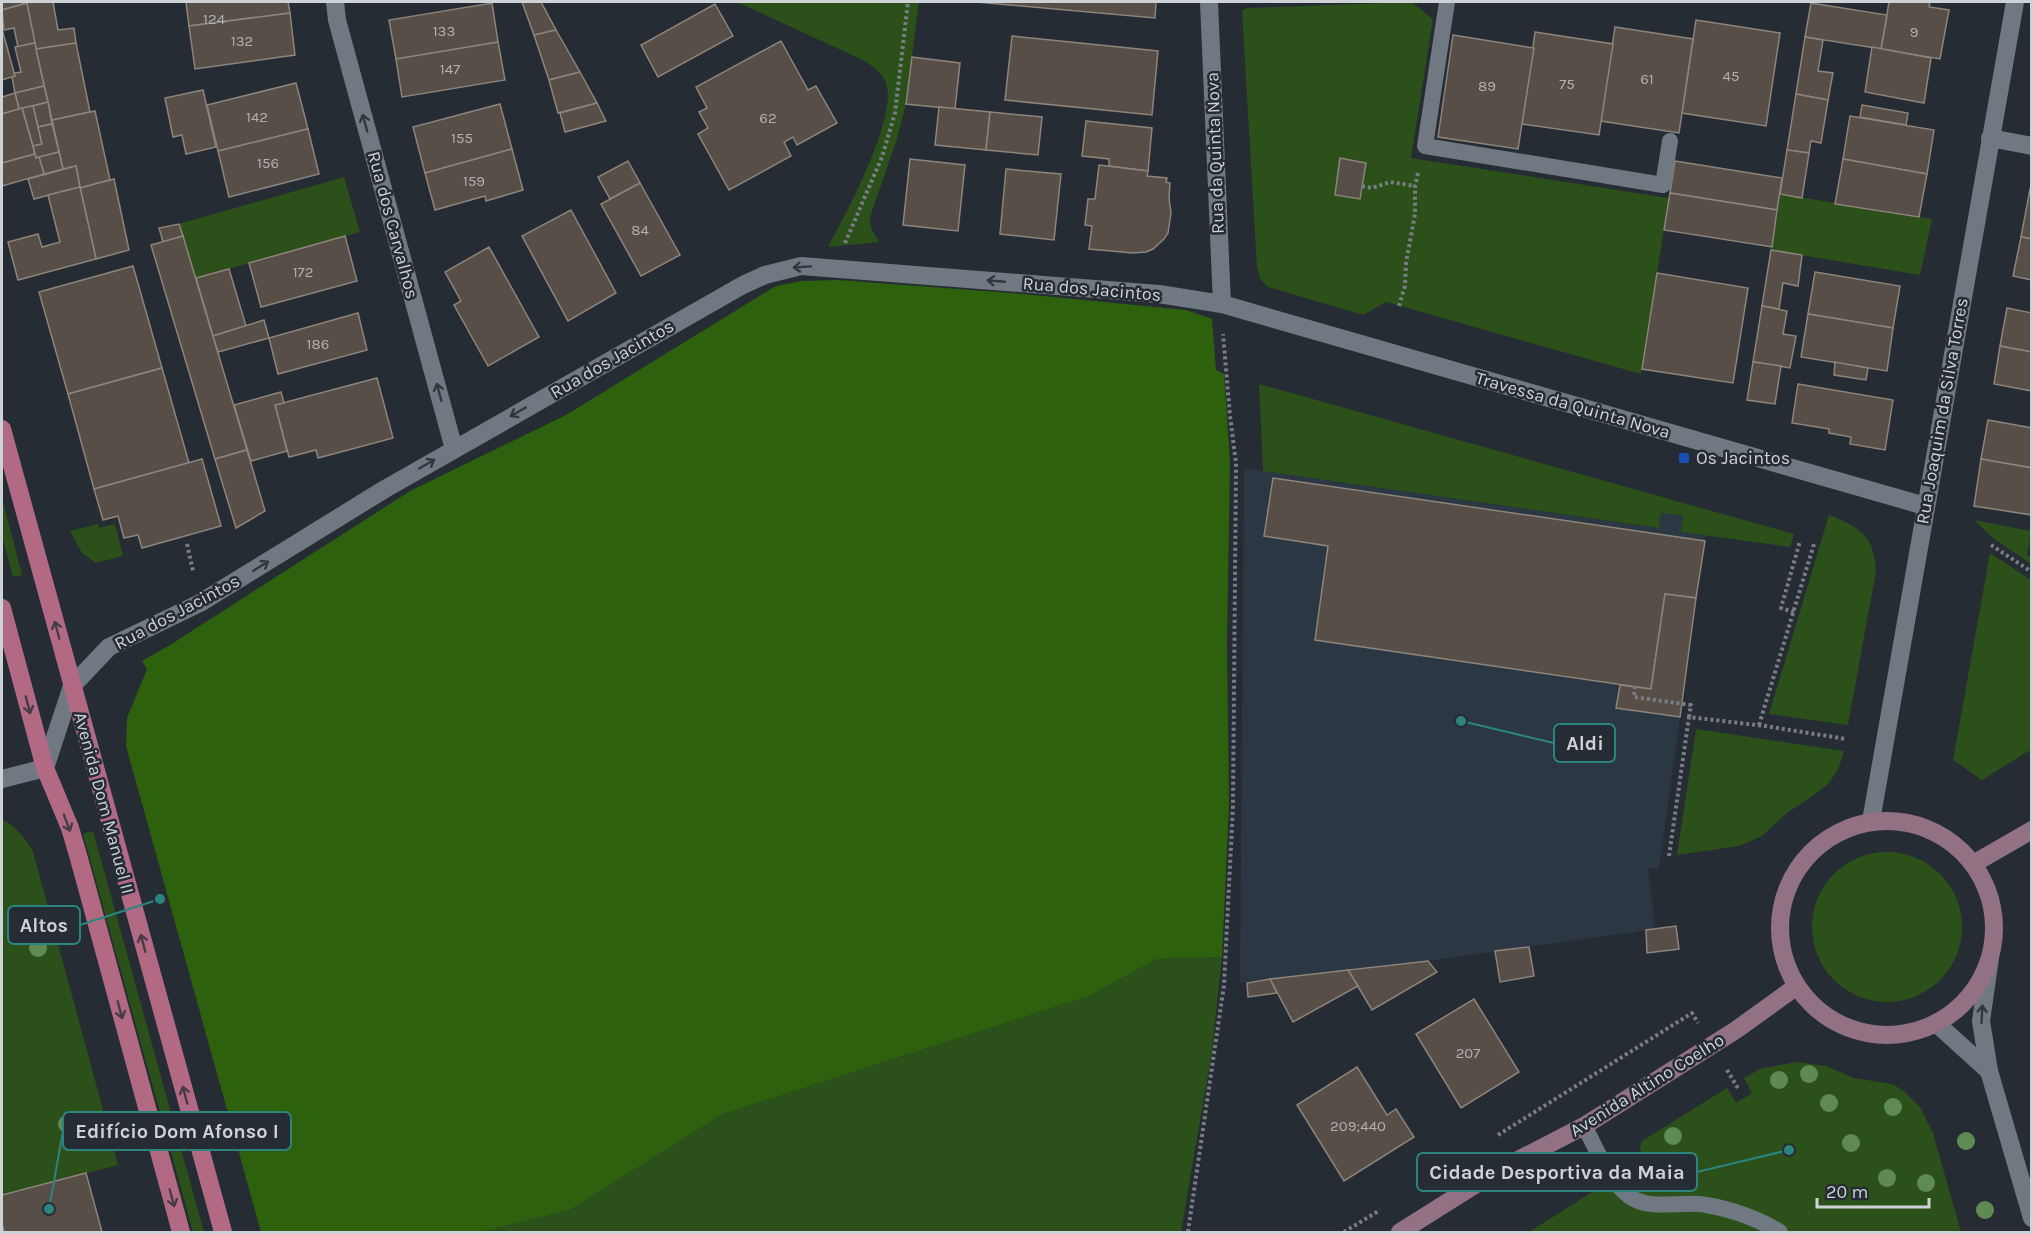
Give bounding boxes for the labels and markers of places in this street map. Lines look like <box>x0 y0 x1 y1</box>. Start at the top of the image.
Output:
place label: Os Jacintos <box>1696 447 1790 469</box>
marker: Os Jacintos <box>1677 451 1691 465</box>
callout: Aldi <box>1554 724 1615 762</box>
callout: Altos <box>8 906 80 944</box>
callout: Edifício Dom Afonso I <box>63 1112 291 1150</box>
callout: Cidade Desportiva da Maia <box>1417 1153 1697 1191</box>

